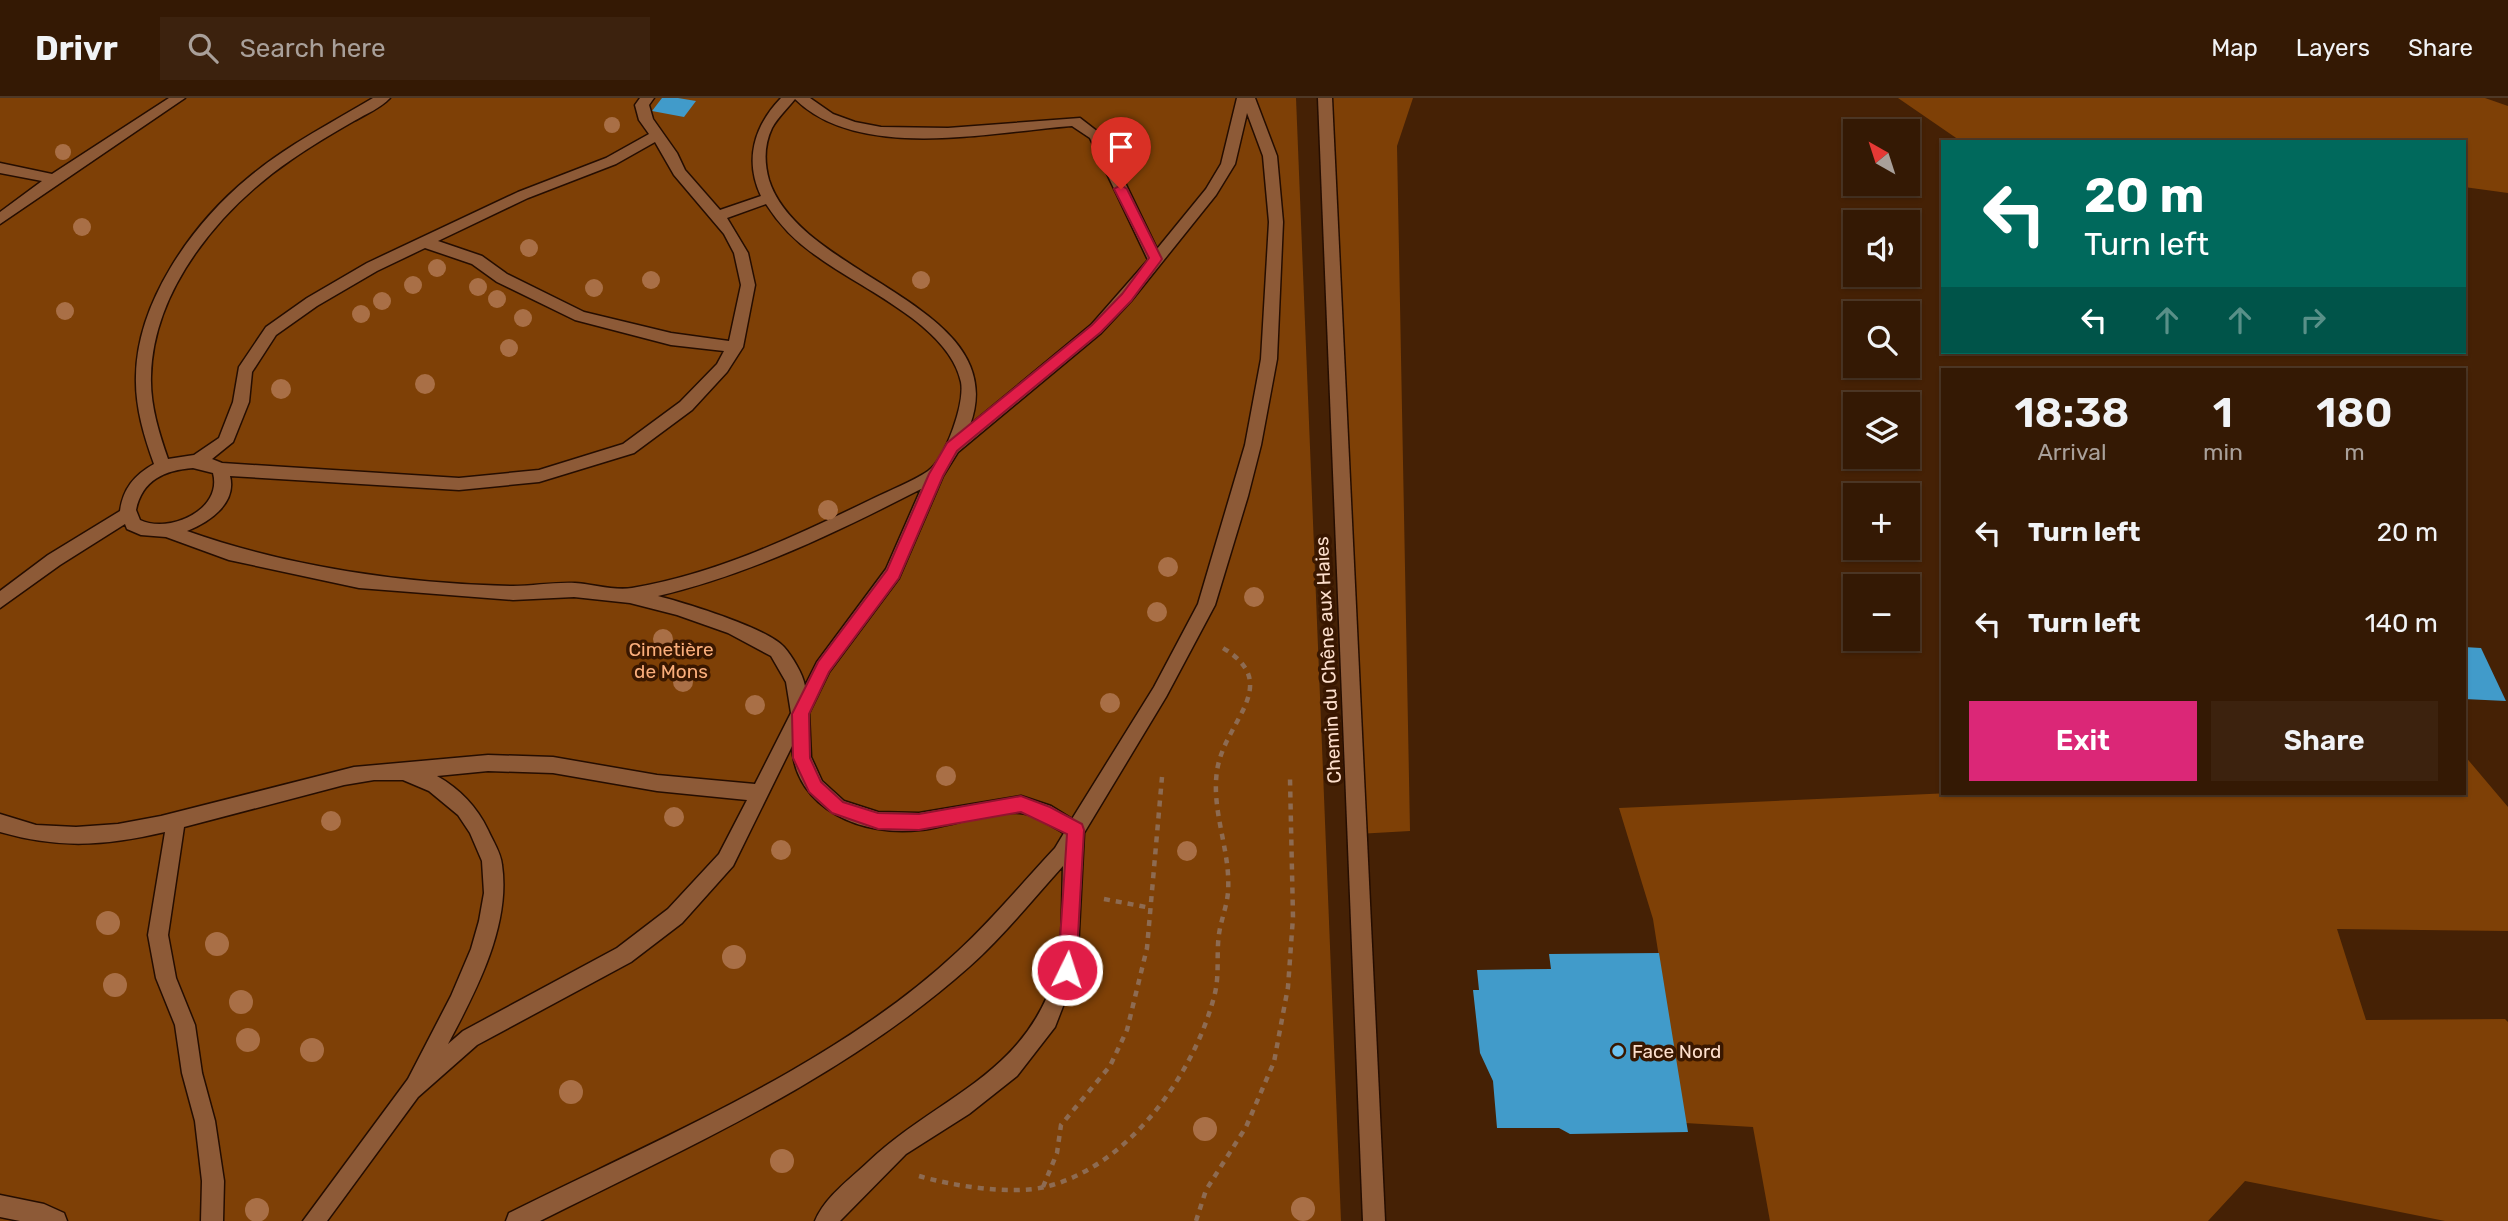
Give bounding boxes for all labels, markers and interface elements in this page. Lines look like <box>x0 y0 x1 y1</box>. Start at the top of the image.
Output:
search box <box>160 17 650 80</box>
text: Drivr <box>35 29 118 68</box>
icon: search <box>184 29 222 67</box>
text: Search here <box>240 33 386 64</box>
text: Map <box>2211 34 2258 62</box>
text: Layers <box>2296 34 2370 62</box>
text: Share <box>2408 34 2473 62</box>
pin <box>1091 117 1151 189</box>
north arrow <box>1843 119 1920 196</box>
map controls <box>1843 119 1920 651</box>
icon: arrive <box>1102 128 1140 166</box>
text: 20 m <box>2084 166 2205 224</box>
icon: left <box>1969 168 2060 259</box>
button: sound <box>1843 210 1920 287</box>
text: Turn left <box>2084 225 2209 263</box>
button: search <box>1843 301 1920 378</box>
icon: left <box>2075 301 2113 339</box>
icon: ahead <box>2148 301 2186 339</box>
icon: ahead <box>2221 301 2259 339</box>
icon: right <box>2294 301 2332 339</box>
text: 18:38 <box>2014 388 2129 438</box>
text: 1 <box>2213 388 2233 438</box>
text: 180 <box>2316 388 2393 438</box>
button: layers <box>1843 392 1920 469</box>
text: Arrival <box>2037 438 2106 466</box>
text: min <box>2203 438 2243 466</box>
text: m <box>2344 438 2365 466</box>
button: + <box>1843 483 1920 560</box>
icon: left <box>1969 514 2007 552</box>
text: Turn left <box>2028 517 2140 548</box>
text: 20 m <box>2377 517 2438 548</box>
street label: Chemin du Chêne aux Haies <box>1310 536 1346 784</box>
button: − <box>1843 574 1920 651</box>
icon: left <box>1969 605 2007 643</box>
text: Turn left <box>2028 608 2140 639</box>
text: 140 m <box>2365 608 2438 639</box>
park label: Cimetière de Mons <box>628 638 714 683</box>
button: Exit <box>1969 701 2197 781</box>
button: Share <box>2211 701 2438 781</box>
position arrow <box>1030 933 1104 1007</box>
place label: Face Nord <box>1632 1040 1721 1063</box>
marker: Face Nord <box>1610 1043 1626 1059</box>

